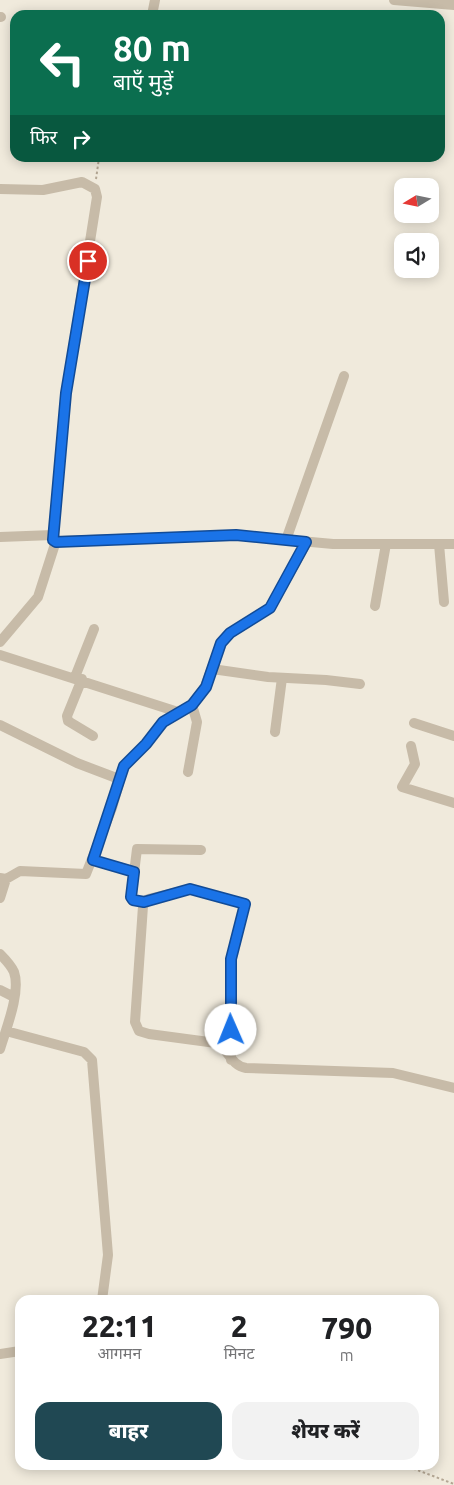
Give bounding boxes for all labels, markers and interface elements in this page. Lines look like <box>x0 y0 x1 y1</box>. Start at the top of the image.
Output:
text: 80 m <box>113 28 191 68</box>
icon: left <box>30 30 95 95</box>
text: बाएँ मुड़ें <box>113 69 173 94</box>
icon: right <box>67 125 95 153</box>
text: फिर <box>30 126 57 148</box>
north arrow <box>394 178 439 222</box>
map controls <box>394 178 439 278</box>
button: sound <box>394 233 439 278</box>
pin <box>67 240 109 282</box>
icon: arrive <box>74 247 102 275</box>
position arrow <box>204 1003 256 1055</box>
text: 22:11 <box>82 1309 157 1343</box>
text: 2 <box>231 1309 248 1343</box>
text: 790 <box>321 1311 372 1345</box>
text: आगमन <box>98 1344 141 1362</box>
text: मिनट <box>224 1344 254 1362</box>
text: m <box>340 1346 354 1364</box>
button: बाहर <box>35 1402 222 1460</box>
button: शेयर करें <box>232 1402 419 1460</box>

